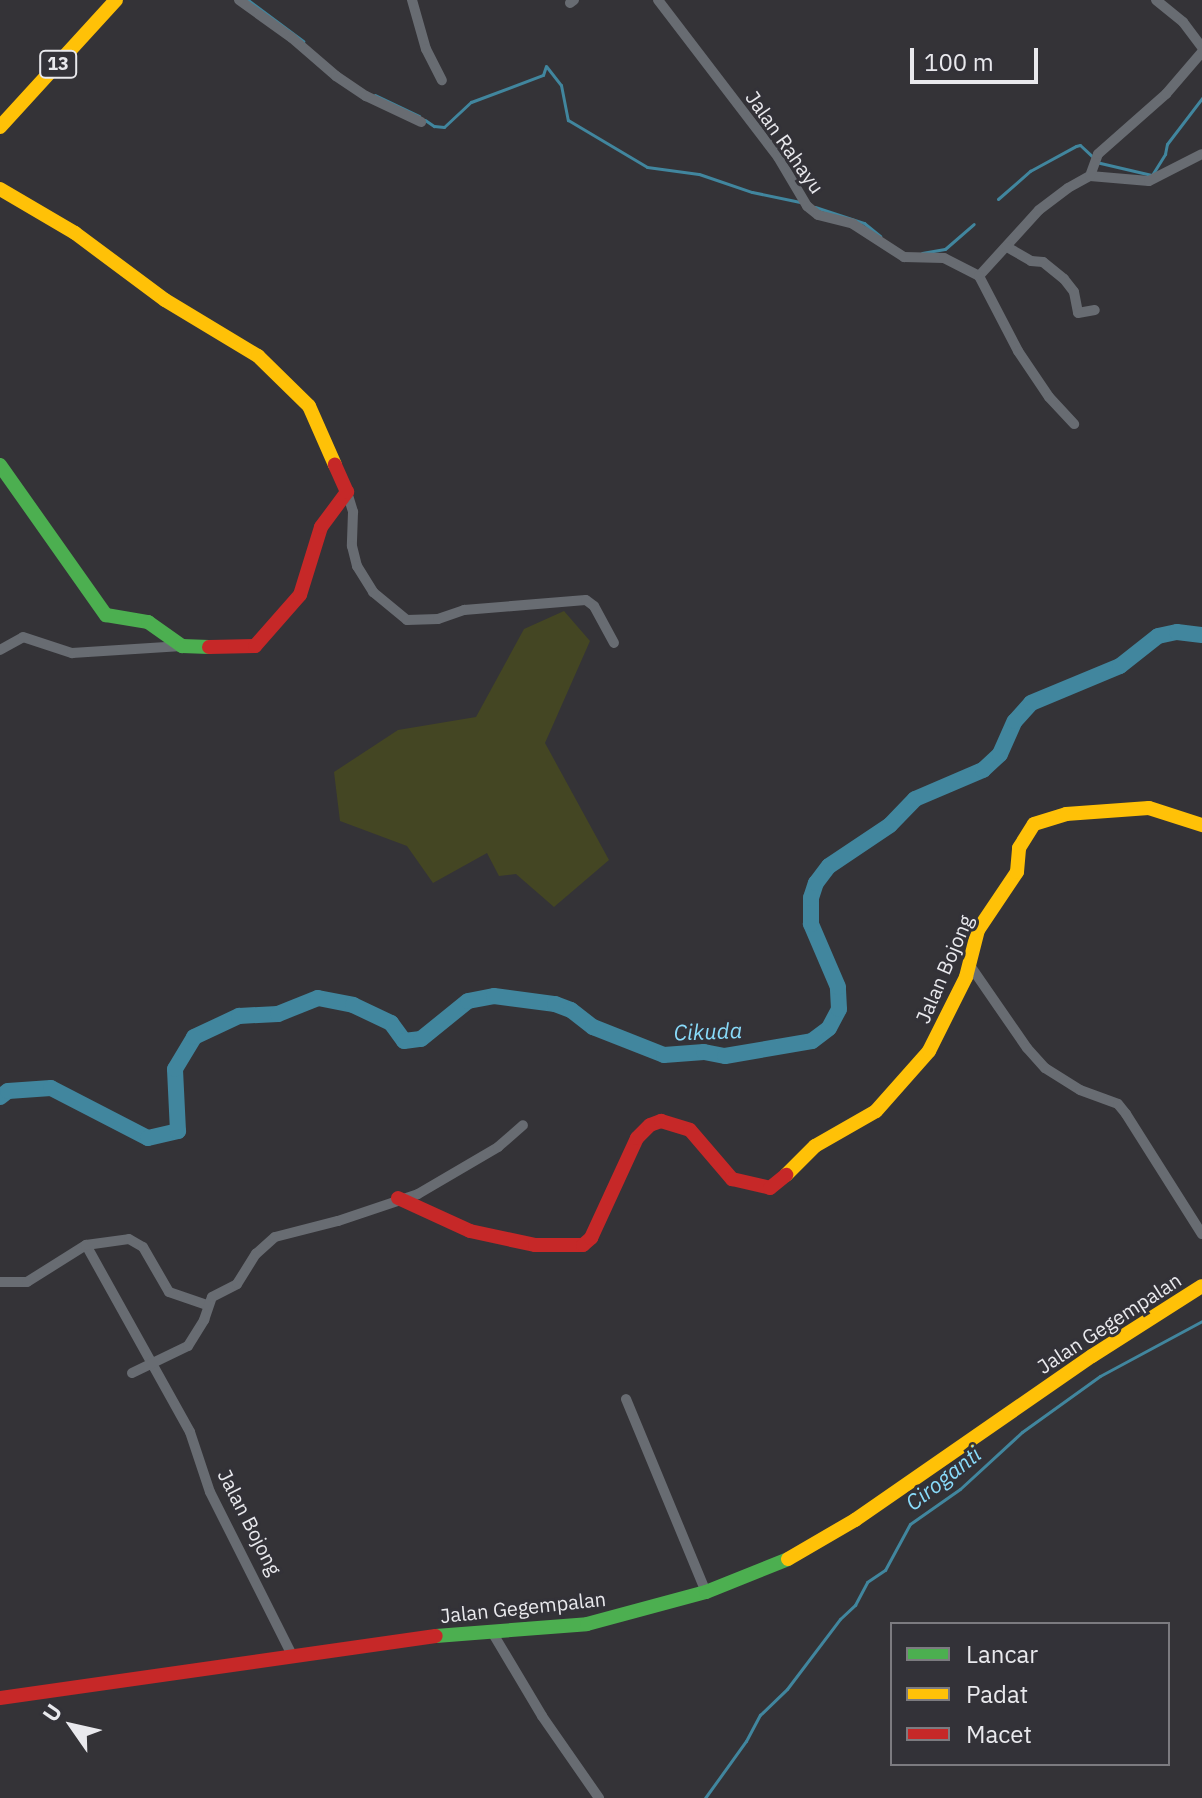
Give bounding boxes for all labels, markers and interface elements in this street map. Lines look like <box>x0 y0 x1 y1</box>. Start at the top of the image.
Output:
scale bar <box>914 32 1042 82</box>
text: 100 m <box>924 46 994 78</box>
road number: 13 <box>38 50 78 78</box>
street label: Jalan Rahayu <box>741 86 829 198</box>
street label: Jalan Bojong <box>910 911 978 1027</box>
water label: Cikuda <box>673 1017 743 1045</box>
street label: Jalan Gegempalan <box>1033 1268 1185 1378</box>
water label: Ciroganti <box>900 1440 986 1516</box>
street label: Jalan Bojong <box>213 1465 287 1579</box>
street label: Jalan Gegempalan <box>439 1586 607 1628</box>
legend <box>890 1622 1170 1766</box>
text: Lancar <box>966 1638 1038 1670</box>
text: Padat <box>966 1678 1028 1710</box>
north arrow <box>32 1686 112 1766</box>
text: U <box>35 1698 68 1727</box>
text: Macet <box>966 1718 1032 1750</box>

